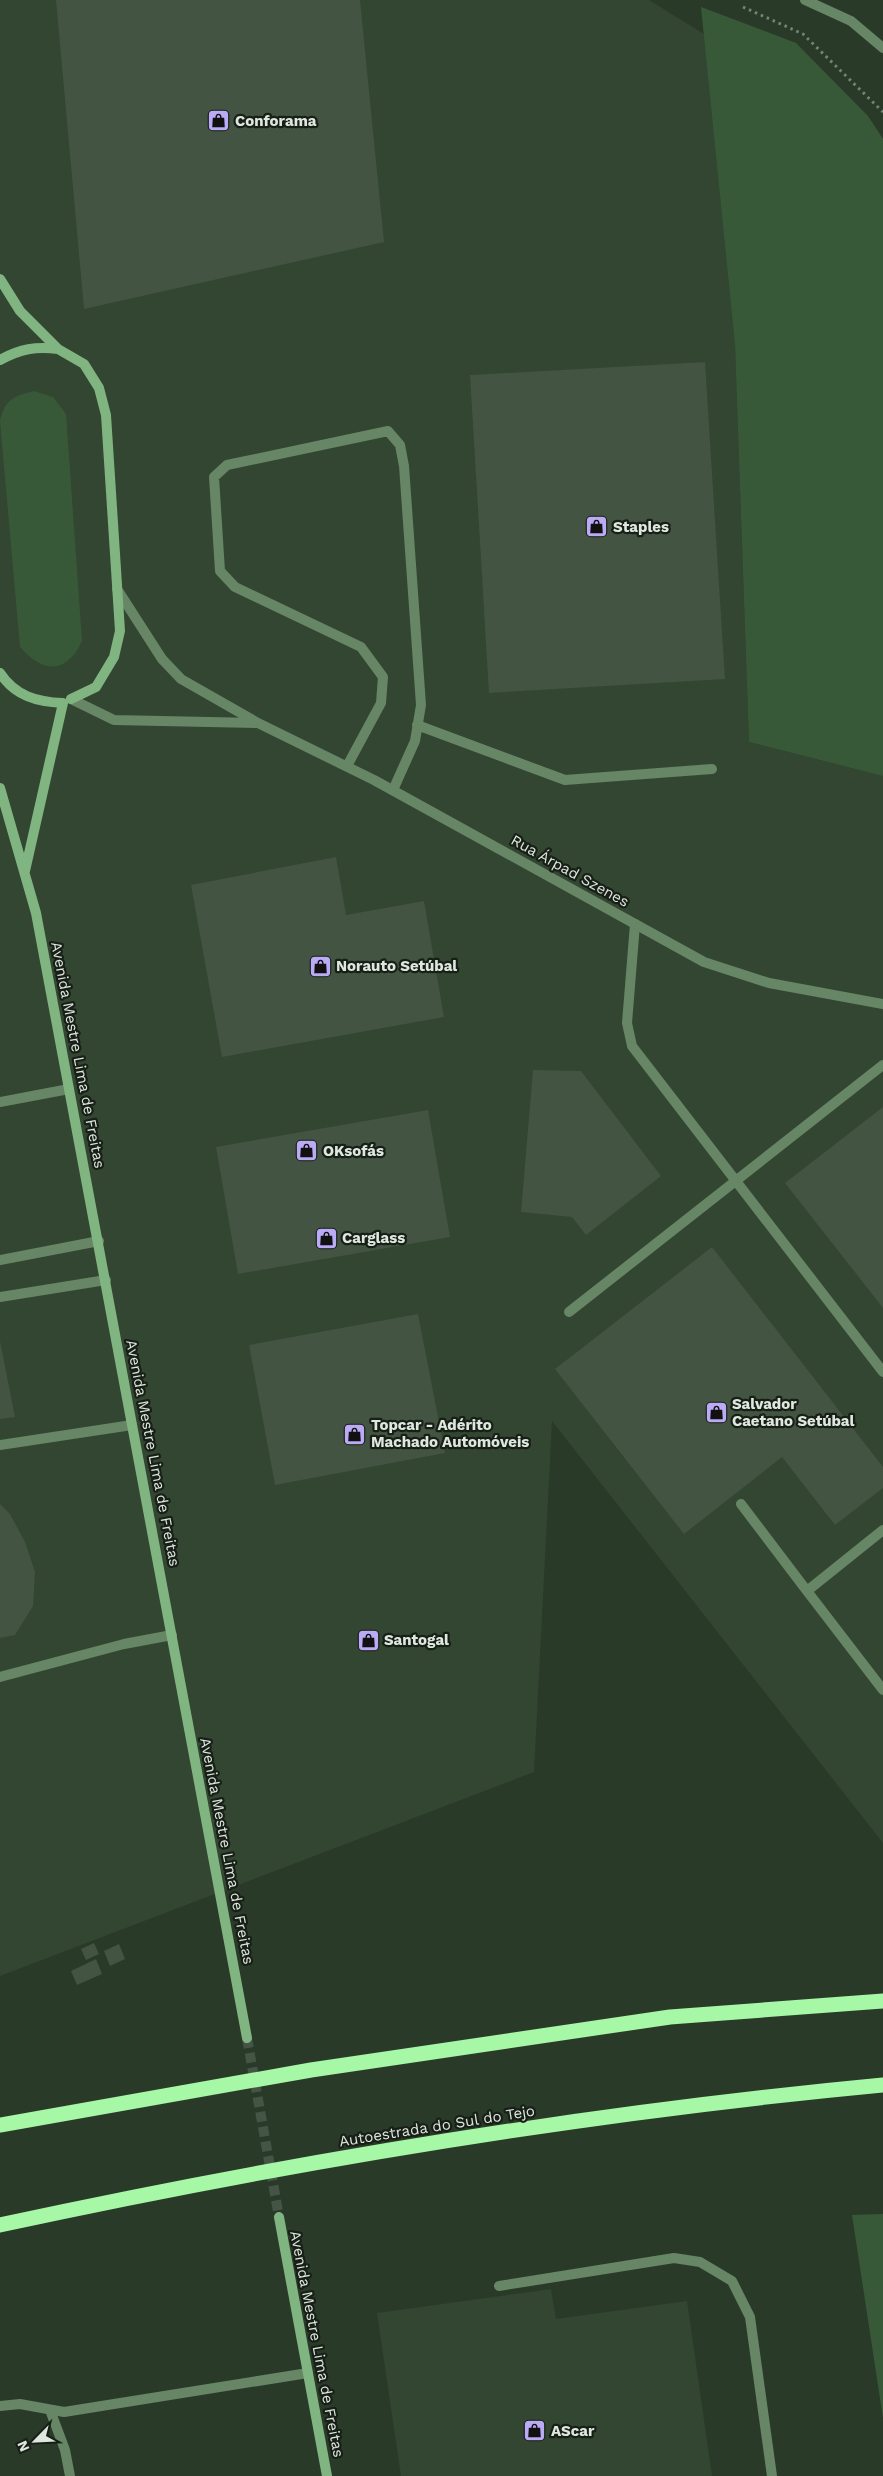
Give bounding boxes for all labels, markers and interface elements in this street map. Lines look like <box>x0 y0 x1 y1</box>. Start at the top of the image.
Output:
shop icon: Conforama <box>207 109 231 133</box>
place label: Conforama <box>235 112 317 130</box>
shop icon: Staples <box>585 515 609 539</box>
place label: Staples <box>613 518 669 536</box>
street label: Rua Árpad Szenes <box>508 831 632 911</box>
street label: Avenida Mestre Lima de Freitas <box>47 940 109 1170</box>
shop icon: Norauto Setúbal <box>308 954 332 978</box>
place label: Norauto Setúbal <box>336 957 457 975</box>
shop icon: OKsofás <box>295 1139 319 1163</box>
place label: OKsofás <box>323 1142 384 1160</box>
shop icon: Carglass <box>314 1226 338 1250</box>
place label: Carglass <box>342 1229 405 1247</box>
street label: Avenida Mestre Lima de Freitas <box>122 1338 184 1568</box>
place label: Salvador Caetano Setúbal <box>732 1395 855 1430</box>
shop icon: Salvador Caetano Setúbal <box>704 1401 728 1425</box>
place label: Topcar - Adérito Machado Automóveis <box>371 1416 529 1451</box>
shop icon: Topcar - Adérito Machado Automóveis <box>343 1422 367 1446</box>
shop icon: Santogal <box>356 1628 380 1652</box>
place label: Santogal <box>384 1631 449 1649</box>
street label: Avenida Mestre Lima de Freitas <box>196 1736 258 1966</box>
street label: Autoestrada do Sul do Tejo <box>338 2102 536 2150</box>
street label: Avenida Mestre Lima de Freitas <box>286 2229 348 2459</box>
north arrow <box>10 2416 60 2466</box>
shop icon: AScar <box>523 2419 547 2443</box>
place label: AScar <box>551 2422 595 2440</box>
text: N <box>14 2438 33 2454</box>

